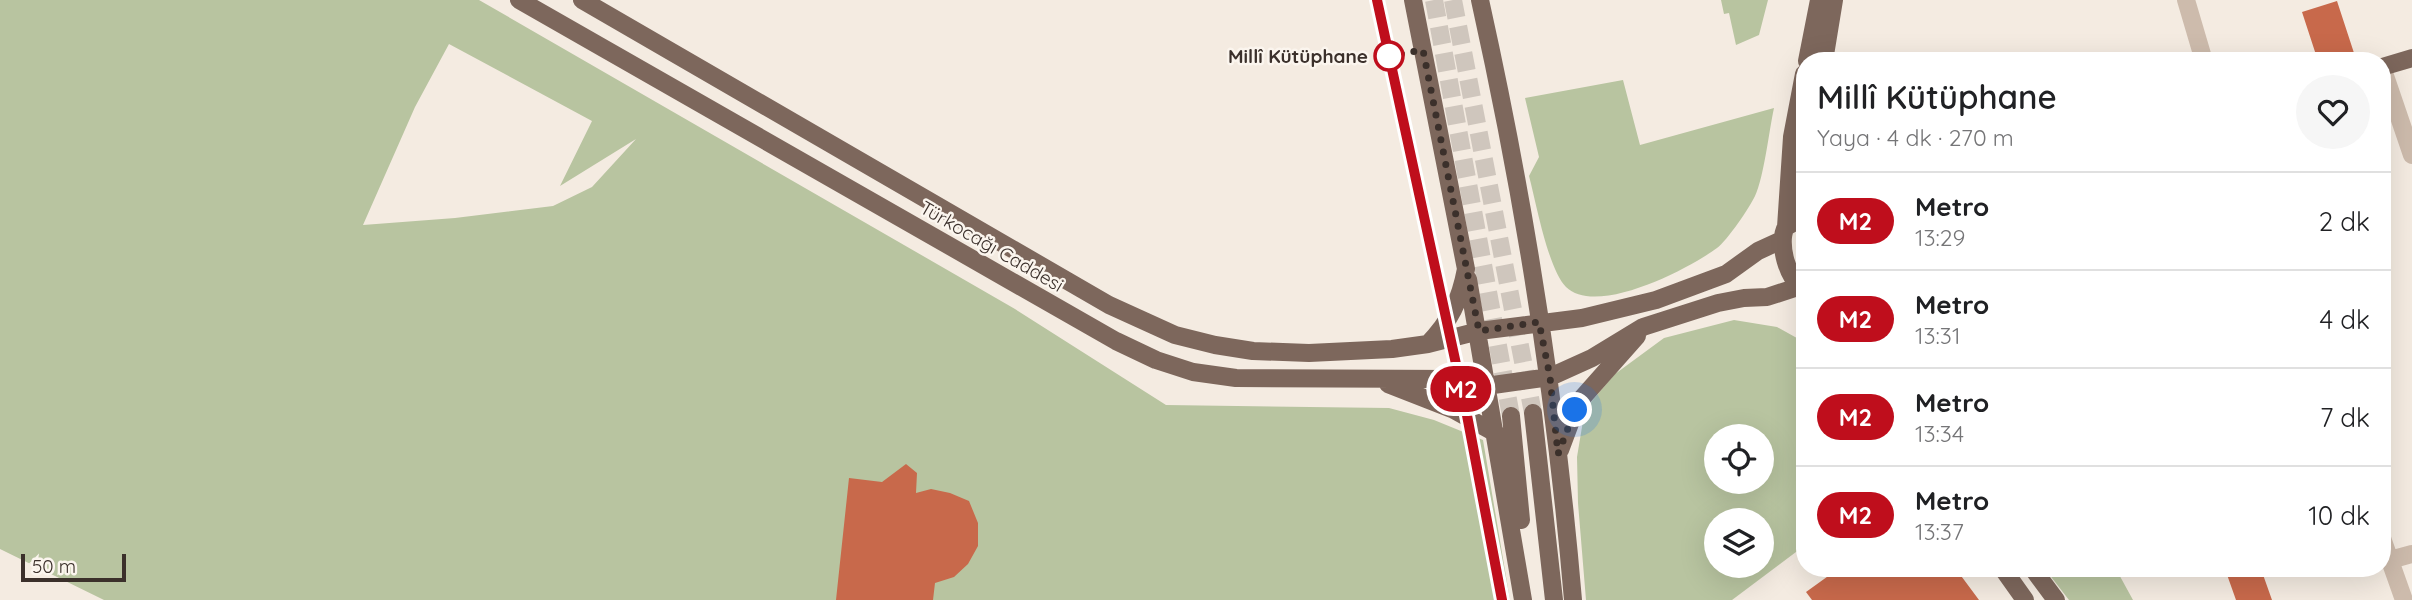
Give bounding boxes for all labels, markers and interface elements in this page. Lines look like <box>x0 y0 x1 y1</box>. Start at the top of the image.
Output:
marker: Millî Kütüphane <box>1374 41 1404 71</box>
place label: Millî Kütüphane <box>1228 44 1368 68</box>
button: heart <box>2296 75 2370 149</box>
text: Millî Kütüphane <box>1817 76 2057 117</box>
text: Yaya · 4 dk · 270 m <box>1817 123 2014 152</box>
text: Metro <box>1915 190 1989 223</box>
street label: Türkocağı Caddesi <box>916 195 1068 297</box>
text: 2 dk <box>2319 205 2370 238</box>
text: M2 <box>1839 206 1872 236</box>
text: 13:29 <box>1915 223 1965 252</box>
text: Metro <box>1915 288 1989 321</box>
text: 4 dk <box>2320 303 2370 336</box>
text: M2 <box>1839 304 1872 334</box>
text: 13:31 <box>1915 321 1960 350</box>
line badge: M2 <box>1430 366 1492 412</box>
text: M2 <box>1444 374 1478 404</box>
text: Metro <box>1915 386 1989 419</box>
your location <box>1557 392 1592 427</box>
text: 7 dk <box>2320 401 2370 434</box>
text: M2 <box>1839 402 1872 432</box>
text: 13:34 <box>1915 419 1964 448</box>
map controls <box>1704 424 1774 578</box>
button: locate <box>1704 424 1774 494</box>
text: Metro <box>1915 484 1989 517</box>
text: 10 dk <box>2308 499 2370 532</box>
text: M2 <box>1839 500 1872 530</box>
button: layers <box>1704 508 1774 578</box>
text: 13:37 <box>1915 517 1964 546</box>
scale bar <box>21 551 126 583</box>
text: 50 m <box>32 554 76 578</box>

